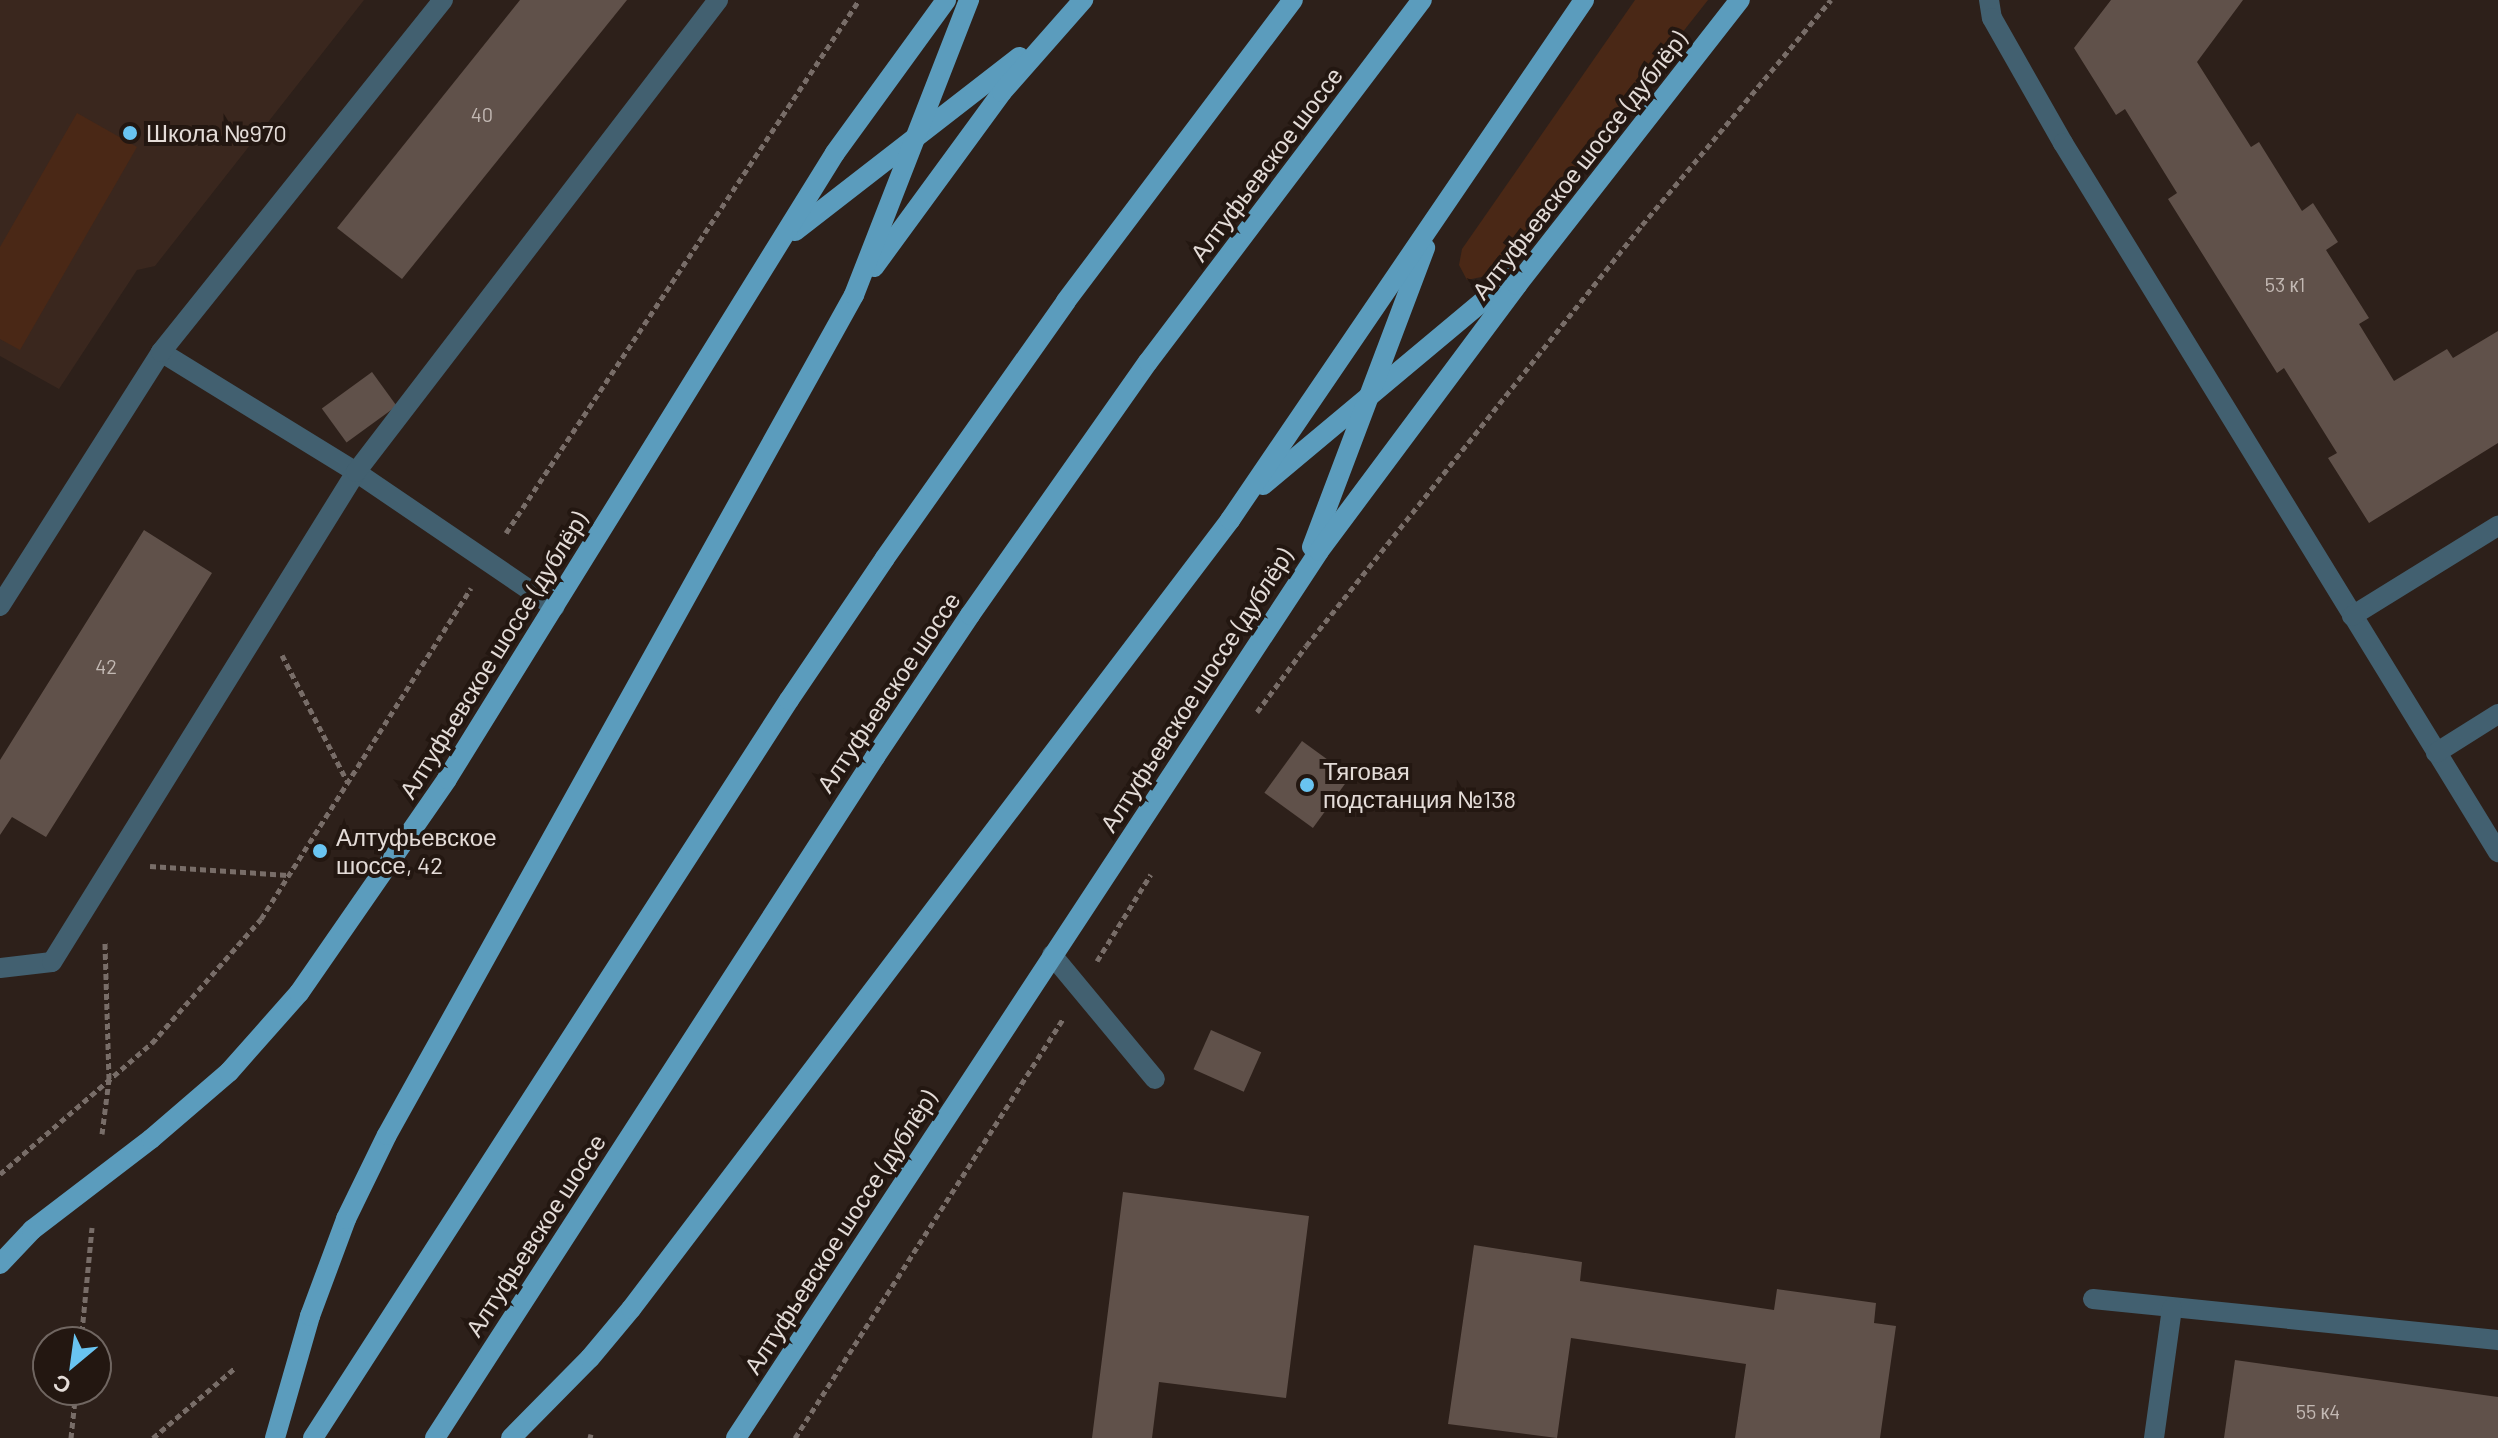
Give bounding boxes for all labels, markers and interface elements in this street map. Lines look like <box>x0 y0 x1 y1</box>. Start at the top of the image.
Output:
street label: Алтуфьевское шоссе (дублёр) <box>1465 25 1693 305</box>
street label: Алтуфьевское шоссе <box>1184 61 1348 267</box>
house number: 40 <box>471 102 493 126</box>
place label: Школа №970 <box>146 119 287 147</box>
marker: Школа №970 <box>121 124 139 142</box>
house number: 53 к1 <box>2265 272 2305 296</box>
street label: Алтуфьевское шоссе (дублёр) <box>393 506 593 804</box>
street label: Алтуфьевское шоссе (дублёр) <box>1093 543 1299 837</box>
street label: Алтуфьевское шоссе <box>810 586 966 798</box>
house number: 42 <box>95 654 117 678</box>
place label: Тяговая подстанция №138 <box>1323 757 1516 813</box>
marker: Тяговая подстанция №138 <box>1298 776 1316 794</box>
place label: Алтуфьевское шоссе, 42 <box>336 823 497 879</box>
marker: Алтуфьевское шоссе, 42 <box>311 842 329 860</box>
street label: Алтуфьевское шоссе (дублёр) <box>737 1085 943 1379</box>
street label: Алтуфьевское шоссе <box>459 1128 611 1342</box>
north arrow <box>32 1326 112 1406</box>
text: С <box>48 1370 75 1400</box>
house number: 55 к4 <box>2296 1399 2340 1423</box>

